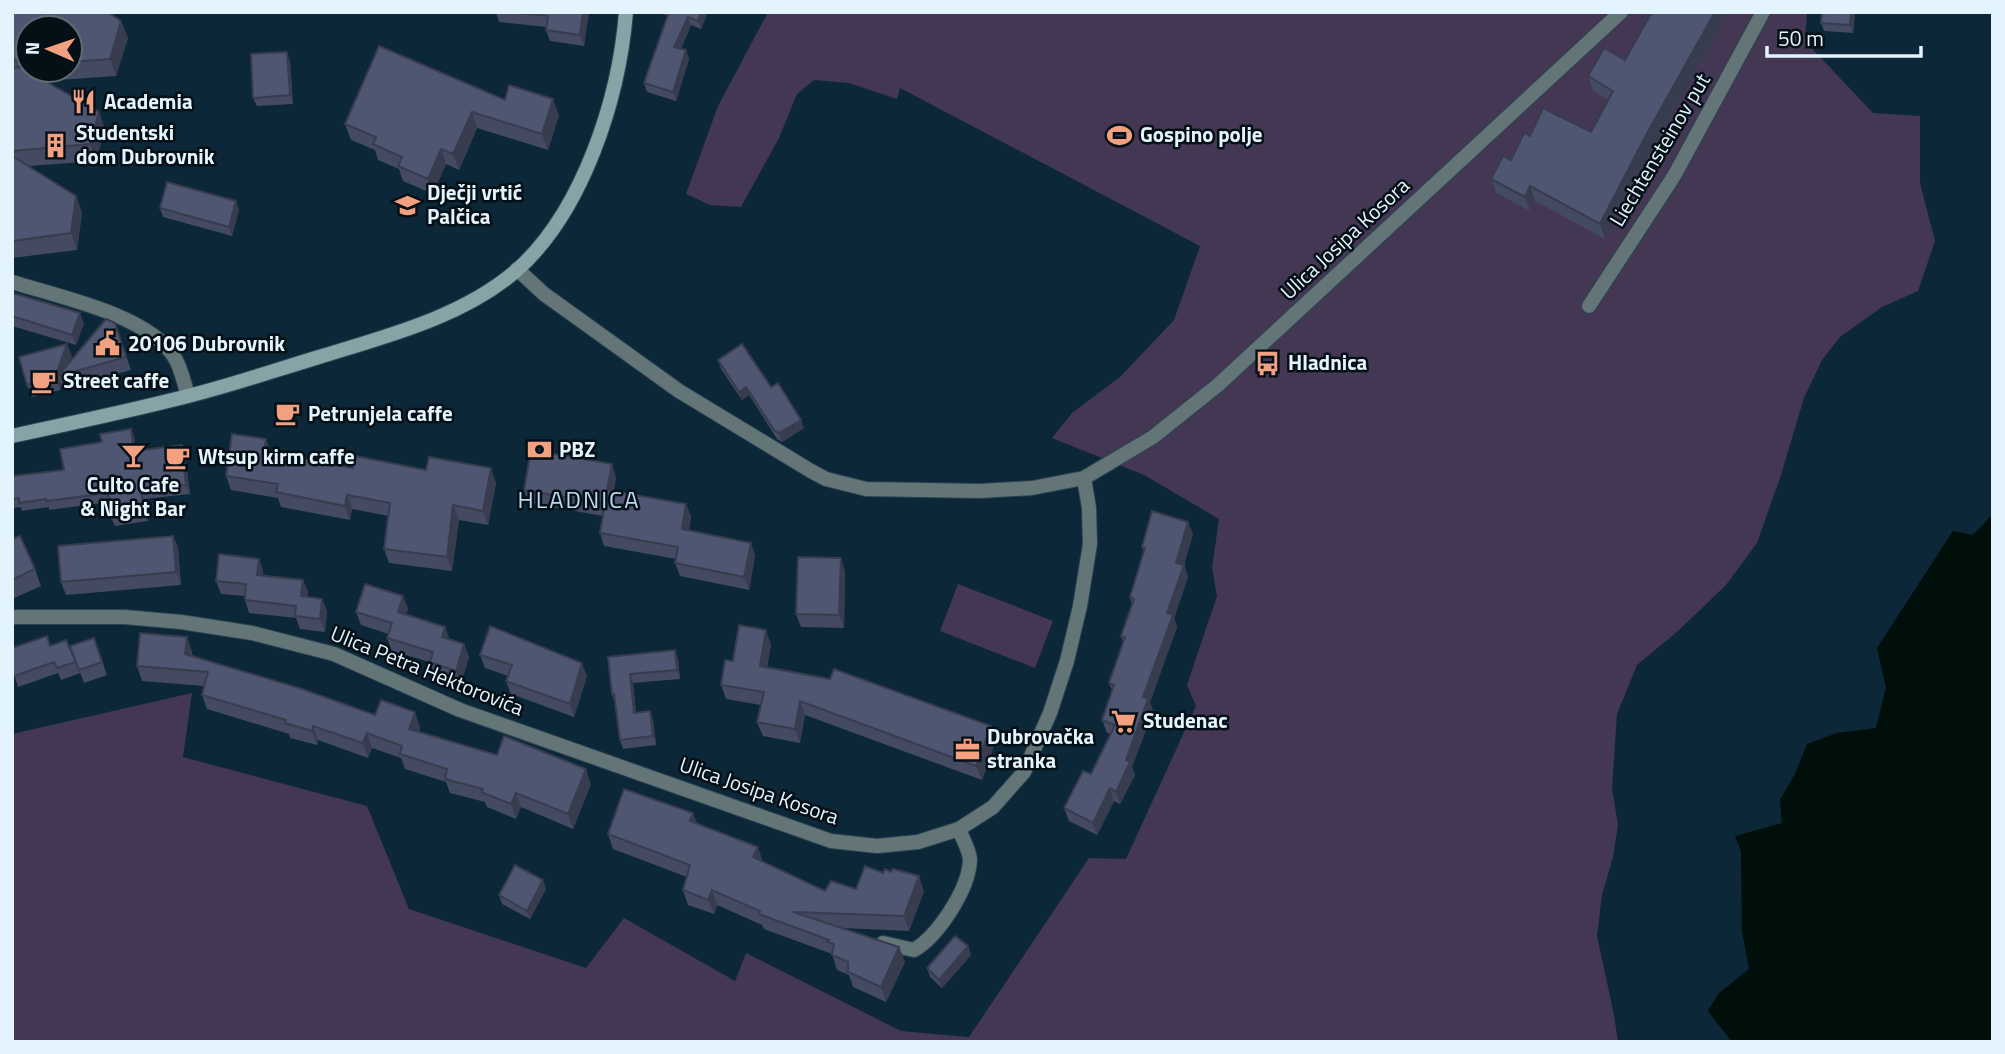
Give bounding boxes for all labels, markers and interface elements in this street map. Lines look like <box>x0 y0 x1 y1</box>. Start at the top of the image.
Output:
north arrow <box>14 14 84 84</box>
scale bar <box>1767 14 1921 58</box>
text: 50 m <box>1778 22 1824 54</box>
text: N <box>17 41 46 55</box>
street label: Liechtensteinov put <box>1601 66 1718 232</box>
place label: Academia <box>104 85 193 117</box>
restaurant icon: Academia <box>70 88 98 116</box>
place label: Studentski dom Dubrovnik <box>76 116 215 172</box>
place label: Gospino polje <box>1140 118 1263 150</box>
sports icon: Gospino polje <box>1106 121 1134 149</box>
building icon: Studentski dom Dubrovnik <box>42 131 70 159</box>
street label: Ulica Josipa Kosora <box>1273 170 1416 307</box>
place label: Dječji vrtić Palčica <box>427 176 522 232</box>
school or university icon: Dječji vrtić Palčica <box>393 191 421 219</box>
place label: 20106 Dubrovnik <box>128 327 285 359</box>
public building icon: 20106 Dubrovnik <box>94 330 122 358</box>
place label: Hladnica <box>1288 346 1368 378</box>
bus stop icon: Hladnica <box>1254 349 1282 377</box>
place label: Street caffe <box>63 364 169 396</box>
cafe icon: Street caffe <box>29 367 57 395</box>
place label: Petrunjela caffe <box>308 397 453 429</box>
cafe icon: Petrunjela caffe <box>274 400 302 428</box>
place label: PBZ <box>559 433 595 465</box>
bank icon: PBZ <box>525 436 553 464</box>
place label: Wtsup kirm caffe <box>198 440 355 472</box>
bar icon: Culto Cafe & Night Bar <box>119 442 147 470</box>
cafe icon: Wtsup kirm caffe <box>164 443 192 471</box>
place label: Culto Cafe & Night Bar <box>80 468 186 524</box>
district label: HLADNICA <box>518 481 640 517</box>
street label: Ulica Petra Hektorovića <box>326 617 529 724</box>
place label: Studenac <box>1143 704 1228 736</box>
supermarket icon: Studenac <box>1109 707 1137 735</box>
place label: Dubrovačka stranka <box>987 720 1095 776</box>
office icon: Dubrovačka stranka <box>953 735 981 763</box>
street label: Ulica Josipa Kosora <box>676 748 844 832</box>

